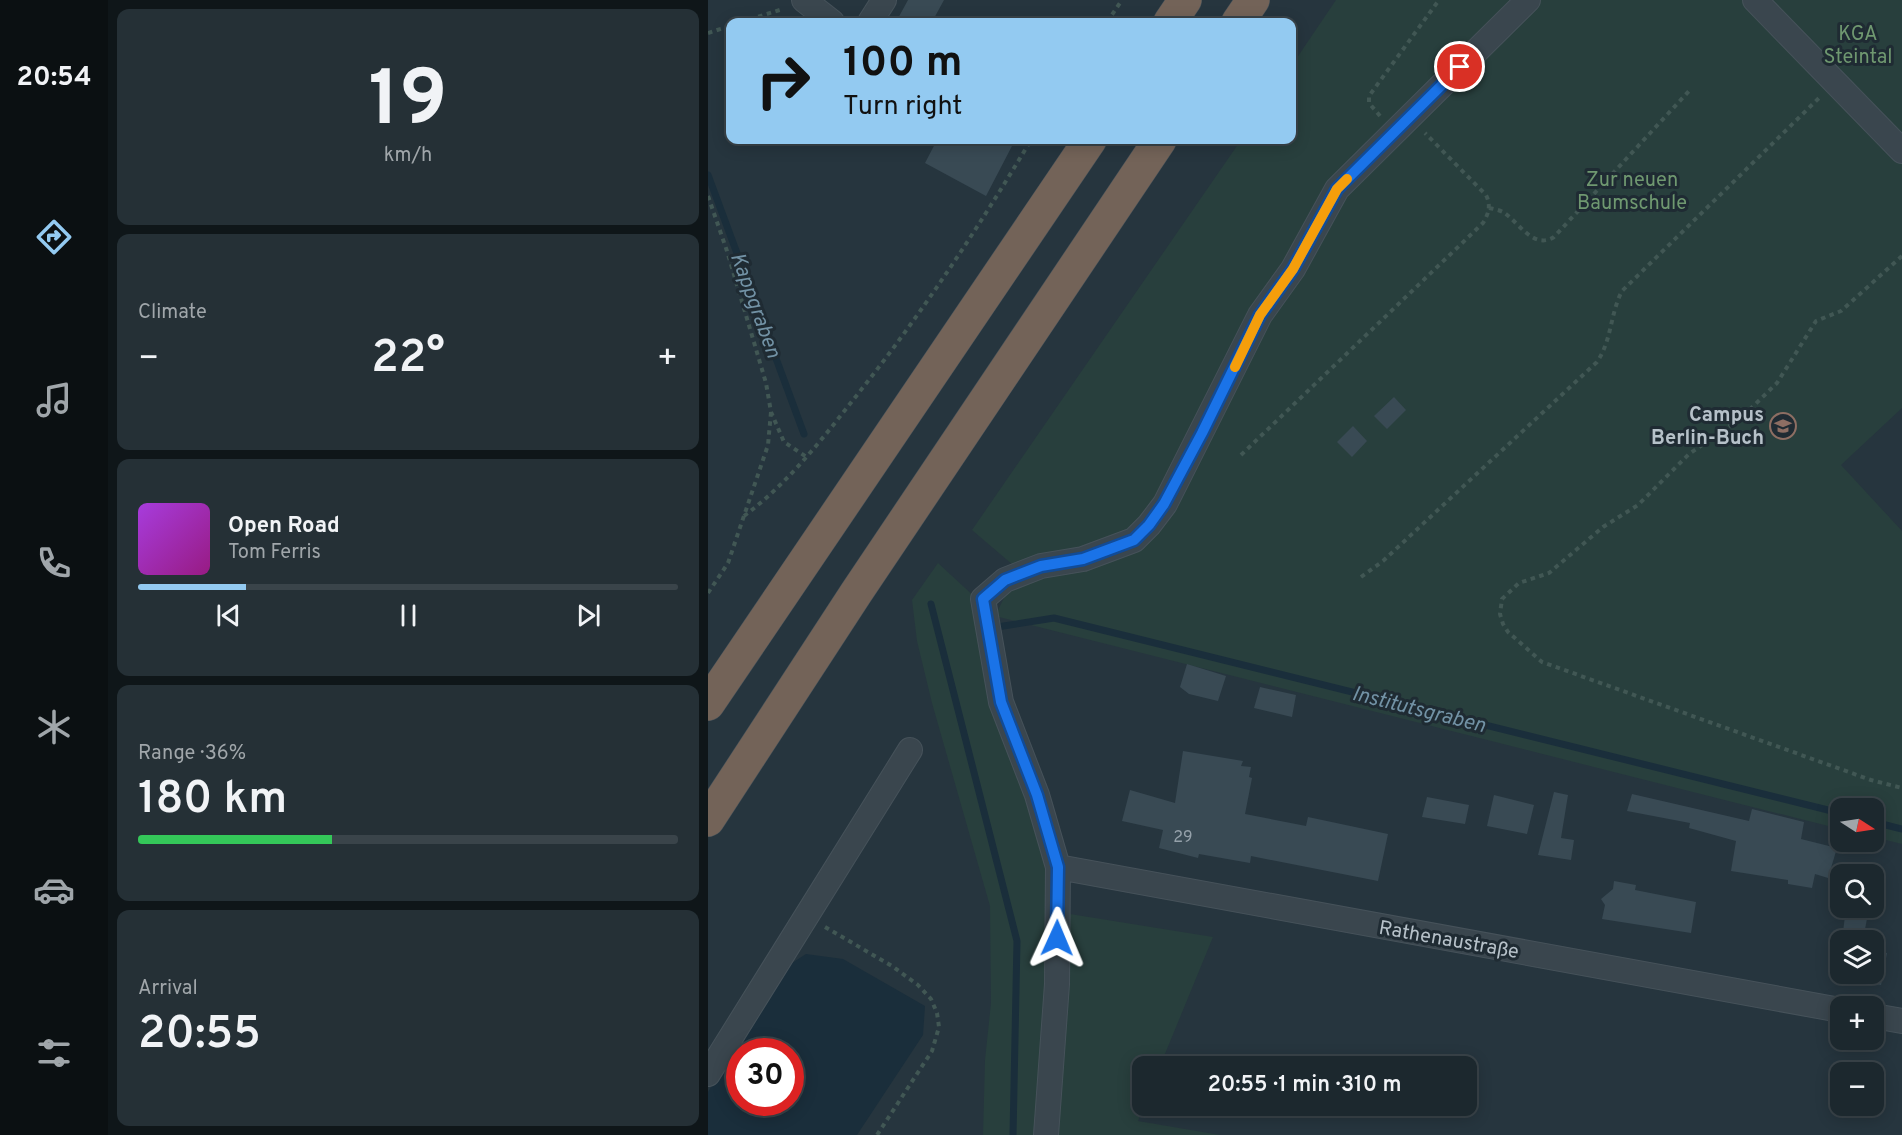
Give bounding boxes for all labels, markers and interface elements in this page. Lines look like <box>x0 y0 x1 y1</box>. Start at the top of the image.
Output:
park label: KGA Steintal <box>1823 22 1893 71</box>
text: 100 m <box>843 38 962 91</box>
pin <box>1434 41 1485 92</box>
icon: right <box>744 42 822 120</box>
icon: arrive <box>1443 50 1476 83</box>
text: 19 <box>368 54 448 153</box>
text: 20:54 <box>16 61 92 95</box>
text: Turn right <box>843 90 962 124</box>
text: km/h <box>384 143 432 169</box>
park label: Zur neuen Baumschule <box>1577 168 1687 217</box>
icon: directions <box>33 216 75 258</box>
water label: Kappgraben <box>723 249 786 363</box>
text: Climate <box>138 300 207 326</box>
text: 22° <box>371 331 445 388</box>
text: − <box>138 339 159 381</box>
text: + <box>657 339 678 381</box>
icon: music <box>33 379 75 421</box>
place label: Campus Berlin-Buch <box>1651 403 1764 452</box>
school or university icon: Campus Berlin-Buch <box>1768 411 1798 441</box>
text: Open Road <box>228 513 340 540</box>
text: Tom Ferris <box>228 540 321 566</box>
icon: phone <box>33 542 75 584</box>
icon: previous <box>212 599 245 632</box>
icon: pause <box>392 599 425 632</box>
icon: next <box>572 599 605 632</box>
water label: Institutsgraben <box>1349 681 1489 740</box>
icon: climate <box>33 706 75 748</box>
text: Range · 36% <box>138 741 246 767</box>
text: 180 km <box>138 772 287 829</box>
north arrow <box>1830 798 1884 852</box>
map controls <box>1830 798 1884 1116</box>
house number: 29 <box>1173 828 1193 848</box>
button: search <box>1830 864 1884 918</box>
icon: car <box>33 869 75 911</box>
position arrow <box>1025 906 1089 970</box>
street label: Rathenaustraße <box>1377 916 1521 966</box>
button: layers <box>1830 930 1884 984</box>
text: Arrival <box>138 976 198 1002</box>
button: + <box>1830 996 1884 1050</box>
text: 20:55 <box>138 1007 261 1064</box>
icon: filters <box>33 1032 75 1074</box>
speed limit sign: 30 <box>726 1038 804 1116</box>
button: − <box>1830 1062 1884 1116</box>
text: 20:55 · 1 min · 310 m <box>1207 1072 1402 1099</box>

